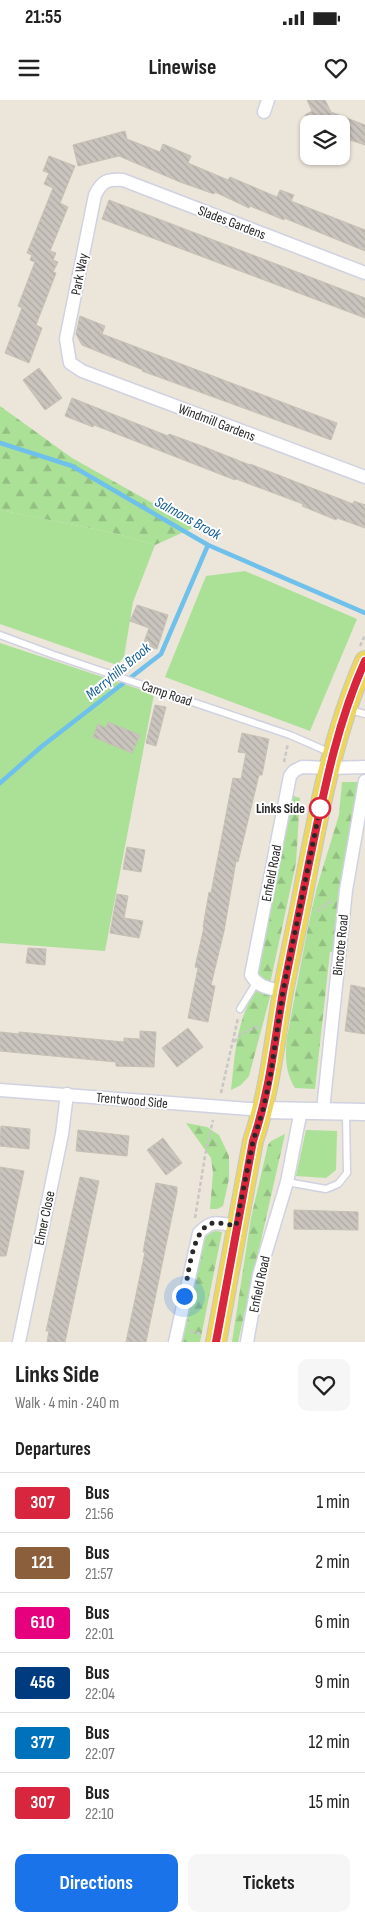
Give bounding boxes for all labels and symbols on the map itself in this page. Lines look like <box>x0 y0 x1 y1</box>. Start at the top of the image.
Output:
street label: Slades Gardens <box>195 202 268 243</box>
street label: Park Way <box>67 251 92 296</box>
street label: Windmill Gardens <box>176 400 258 445</box>
water label: Salmons Brook <box>151 492 225 545</box>
water label: Merryhills Brook <box>82 638 155 704</box>
street label: Camp Road <box>139 677 194 710</box>
marker: Links Side <box>309 797 331 819</box>
place label: Links Side <box>256 800 305 817</box>
street label: Enfield Road <box>258 843 285 903</box>
street label: Bincote Road <box>329 913 352 977</box>
street label: Trentwood Side <box>95 1089 169 1112</box>
street label: Elmer Close <box>30 1189 59 1247</box>
street label: Enfield Road <box>245 1254 274 1314</box>
your location <box>172 1284 197 1309</box>

